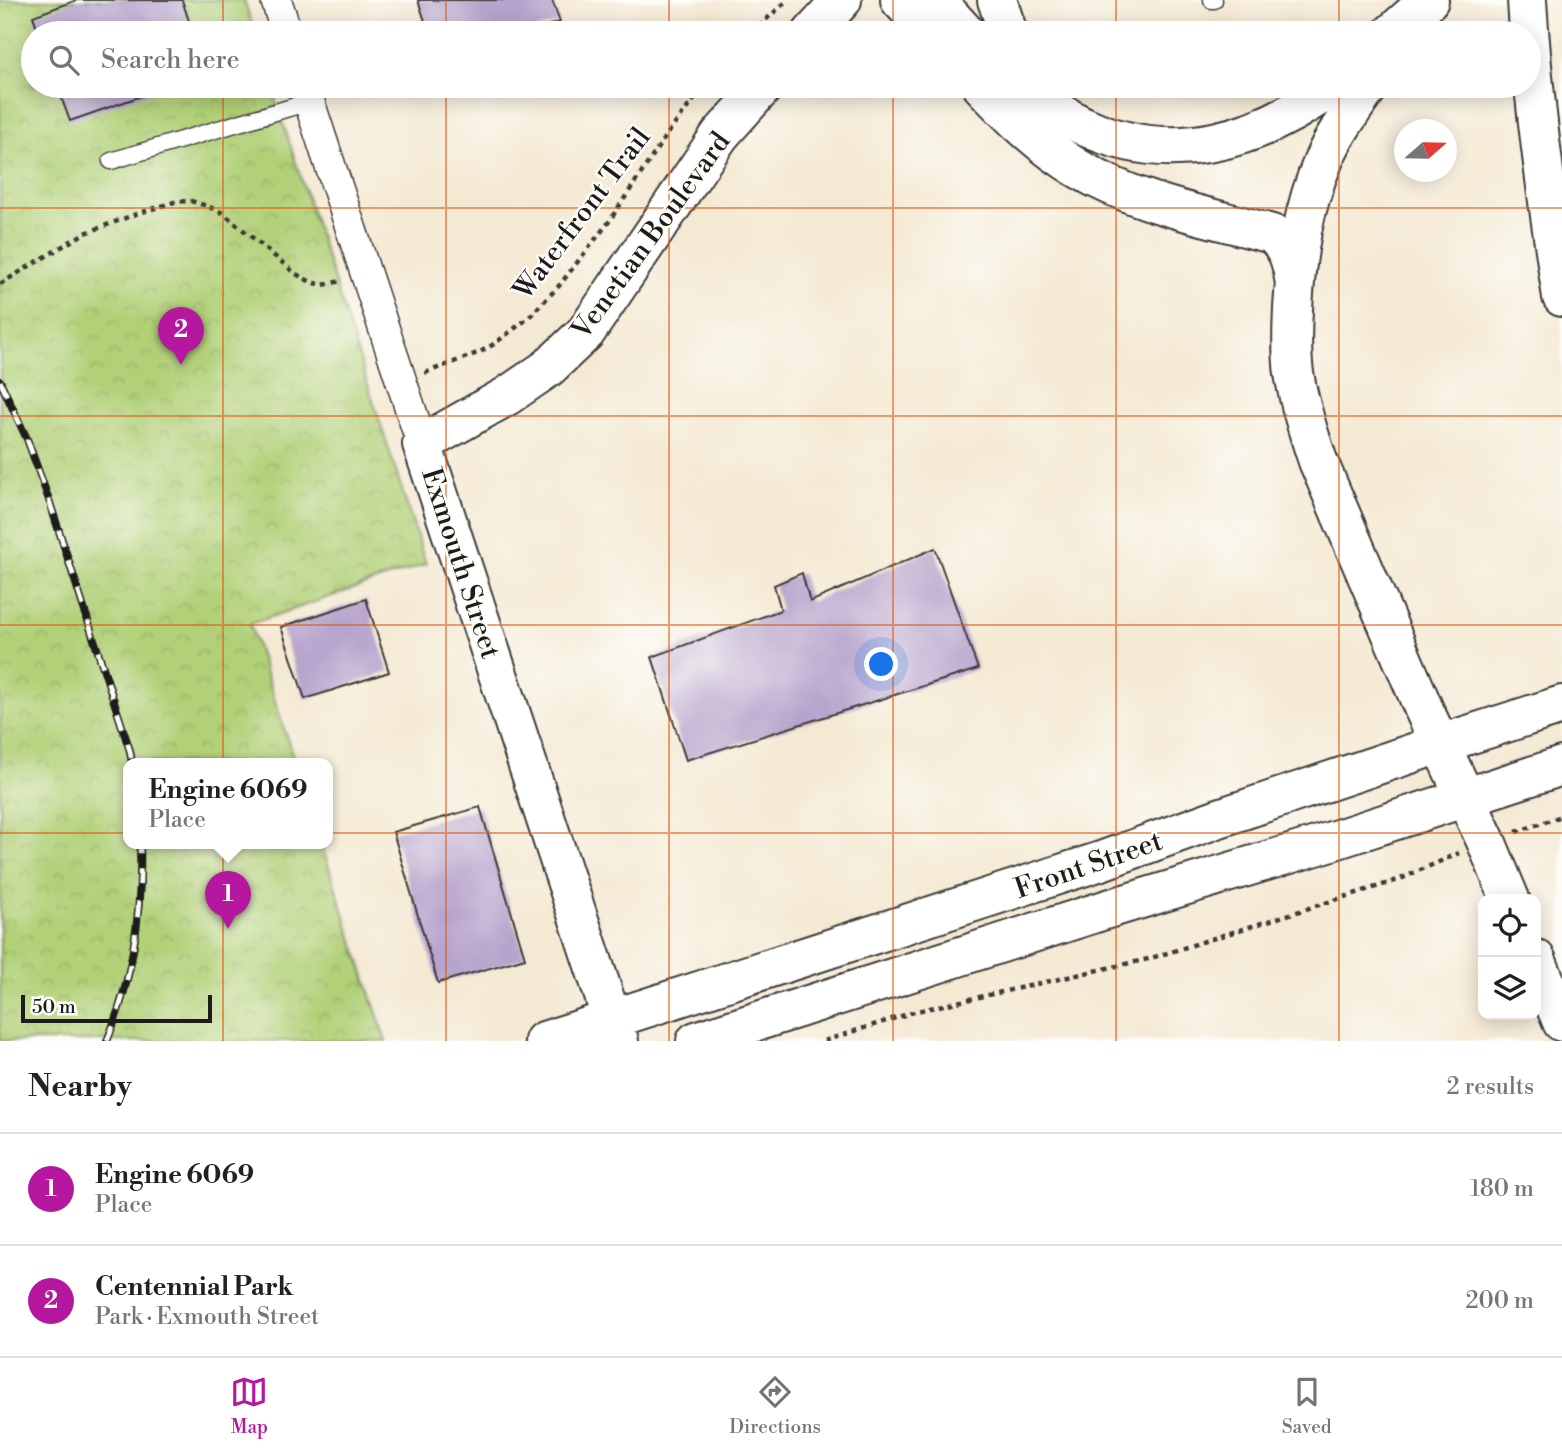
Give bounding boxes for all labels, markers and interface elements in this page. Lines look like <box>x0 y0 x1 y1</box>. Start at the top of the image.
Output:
search box <box>21 21 1541 98</box>
icon: search <box>45 41 83 79</box>
text: Search here <box>101 44 240 76</box>
north arrow <box>1394 119 1457 182</box>
street label: Waterfront Trail <box>505 121 658 308</box>
street label: Venetian Boulevard <box>564 125 738 347</box>
pin: 2 <box>158 307 204 365</box>
street label: Exmouth Street <box>413 464 508 663</box>
your location <box>864 647 898 681</box>
popup <box>123 758 333 849</box>
text: Engine 6069 <box>148 774 308 806</box>
text: Place <box>148 806 206 834</box>
street label: Front Street <box>1010 824 1167 907</box>
pin: 1 <box>205 871 251 929</box>
map controls <box>1478 894 1541 1020</box>
button: locate <box>1478 894 1541 957</box>
button: layers <box>1478 957 1541 1020</box>
scale bar <box>21 992 212 1024</box>
text: 50 m <box>32 995 76 1019</box>
text: Nearby <box>28 1068 132 1106</box>
text: 2 results <box>1447 1073 1534 1101</box>
text: Engine 6069 <box>95 1159 254 1191</box>
text: 1 <box>45 1175 57 1203</box>
text: 180 m <box>1470 1175 1534 1203</box>
text: Place <box>95 1191 152 1219</box>
text: Centennial Park <box>95 1271 293 1303</box>
text: 2 <box>44 1287 58 1315</box>
text: 200 m <box>1466 1287 1534 1315</box>
text: Park · Exmouth Street <box>95 1303 319 1331</box>
tab: Map <box>230 1373 268 1439</box>
tab: Directions <box>729 1373 821 1439</box>
tab: Saved <box>1282 1373 1332 1439</box>

